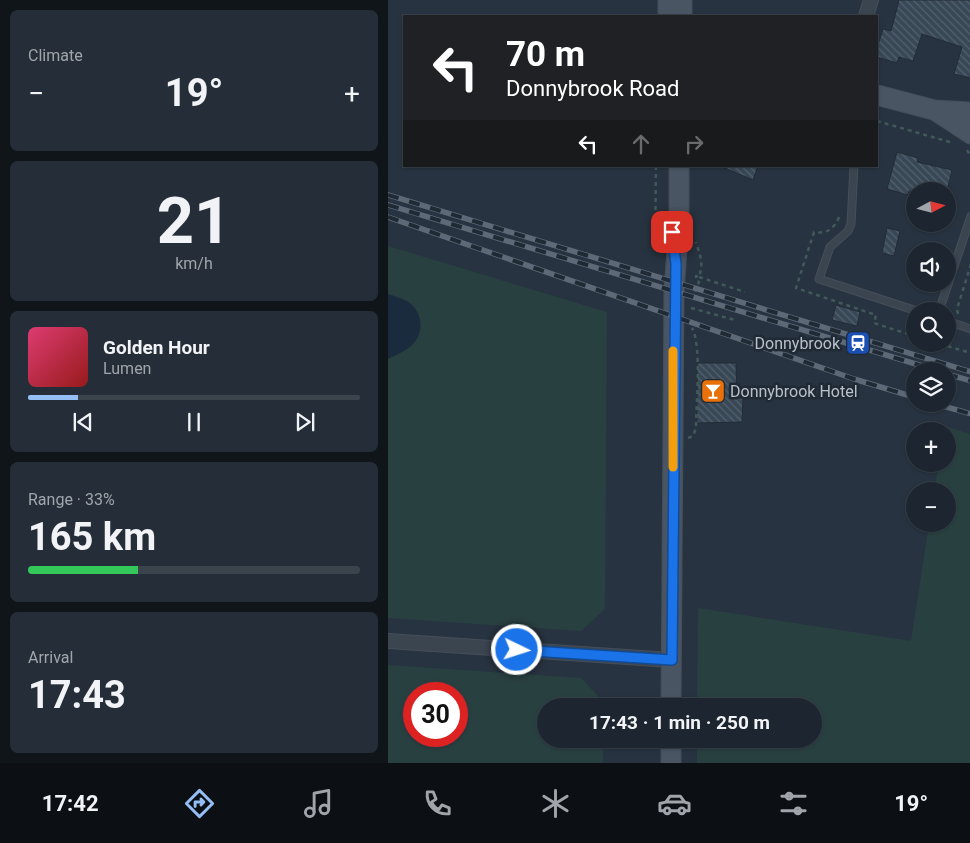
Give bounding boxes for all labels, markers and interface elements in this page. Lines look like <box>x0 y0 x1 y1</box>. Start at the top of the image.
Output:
text: 70 m <box>506 34 585 75</box>
icon: left <box>423 35 488 100</box>
text: Climate <box>28 46 83 65</box>
text: 19° <box>165 71 223 115</box>
text: Donnybrook Road <box>506 76 679 101</box>
text: − <box>28 77 44 110</box>
text: + <box>344 77 360 110</box>
icon: left <box>574 130 602 158</box>
icon: ahead <box>627 130 655 158</box>
icon: right <box>680 130 708 158</box>
north arrow <box>906 182 956 232</box>
map controls <box>906 182 956 532</box>
text: 21 <box>157 183 231 259</box>
pin <box>651 211 693 253</box>
icon: arrive <box>658 218 686 246</box>
button: sound <box>906 242 956 292</box>
text: km/h <box>175 254 213 273</box>
button: search <box>906 302 956 352</box>
station icon: Donnybrook <box>845 330 871 356</box>
place label: Donnybrook <box>755 334 841 353</box>
text: Golden Hour <box>103 336 210 359</box>
text: Lumen <box>103 359 151 378</box>
button: layers <box>906 362 956 412</box>
bar icon: Donnybrook Hotel <box>700 378 726 404</box>
place label: Donnybrook Hotel <box>730 382 858 401</box>
icon: previous <box>69 408 97 436</box>
icon: pause <box>180 408 208 436</box>
icon: next <box>291 408 319 436</box>
button: + <box>906 422 956 472</box>
button: − <box>906 482 956 532</box>
text: Range · 33% <box>28 490 115 509</box>
text: 165 km <box>28 515 156 559</box>
position arrow <box>490 623 542 675</box>
text: Arrival <box>28 648 73 667</box>
text: 17:43 <box>28 673 126 717</box>
speed limit sign: 30 <box>403 682 468 747</box>
text: 17:43 · 1 min · 250 m <box>589 711 770 734</box>
icon: directions <box>182 786 217 821</box>
icon: music <box>301 786 336 821</box>
icon: phone <box>420 786 455 821</box>
icon: climate <box>538 786 573 821</box>
icon: car <box>657 786 692 821</box>
icon: filters <box>776 786 811 821</box>
text: 17:42 <box>42 791 99 816</box>
text: 19° <box>894 791 928 816</box>

